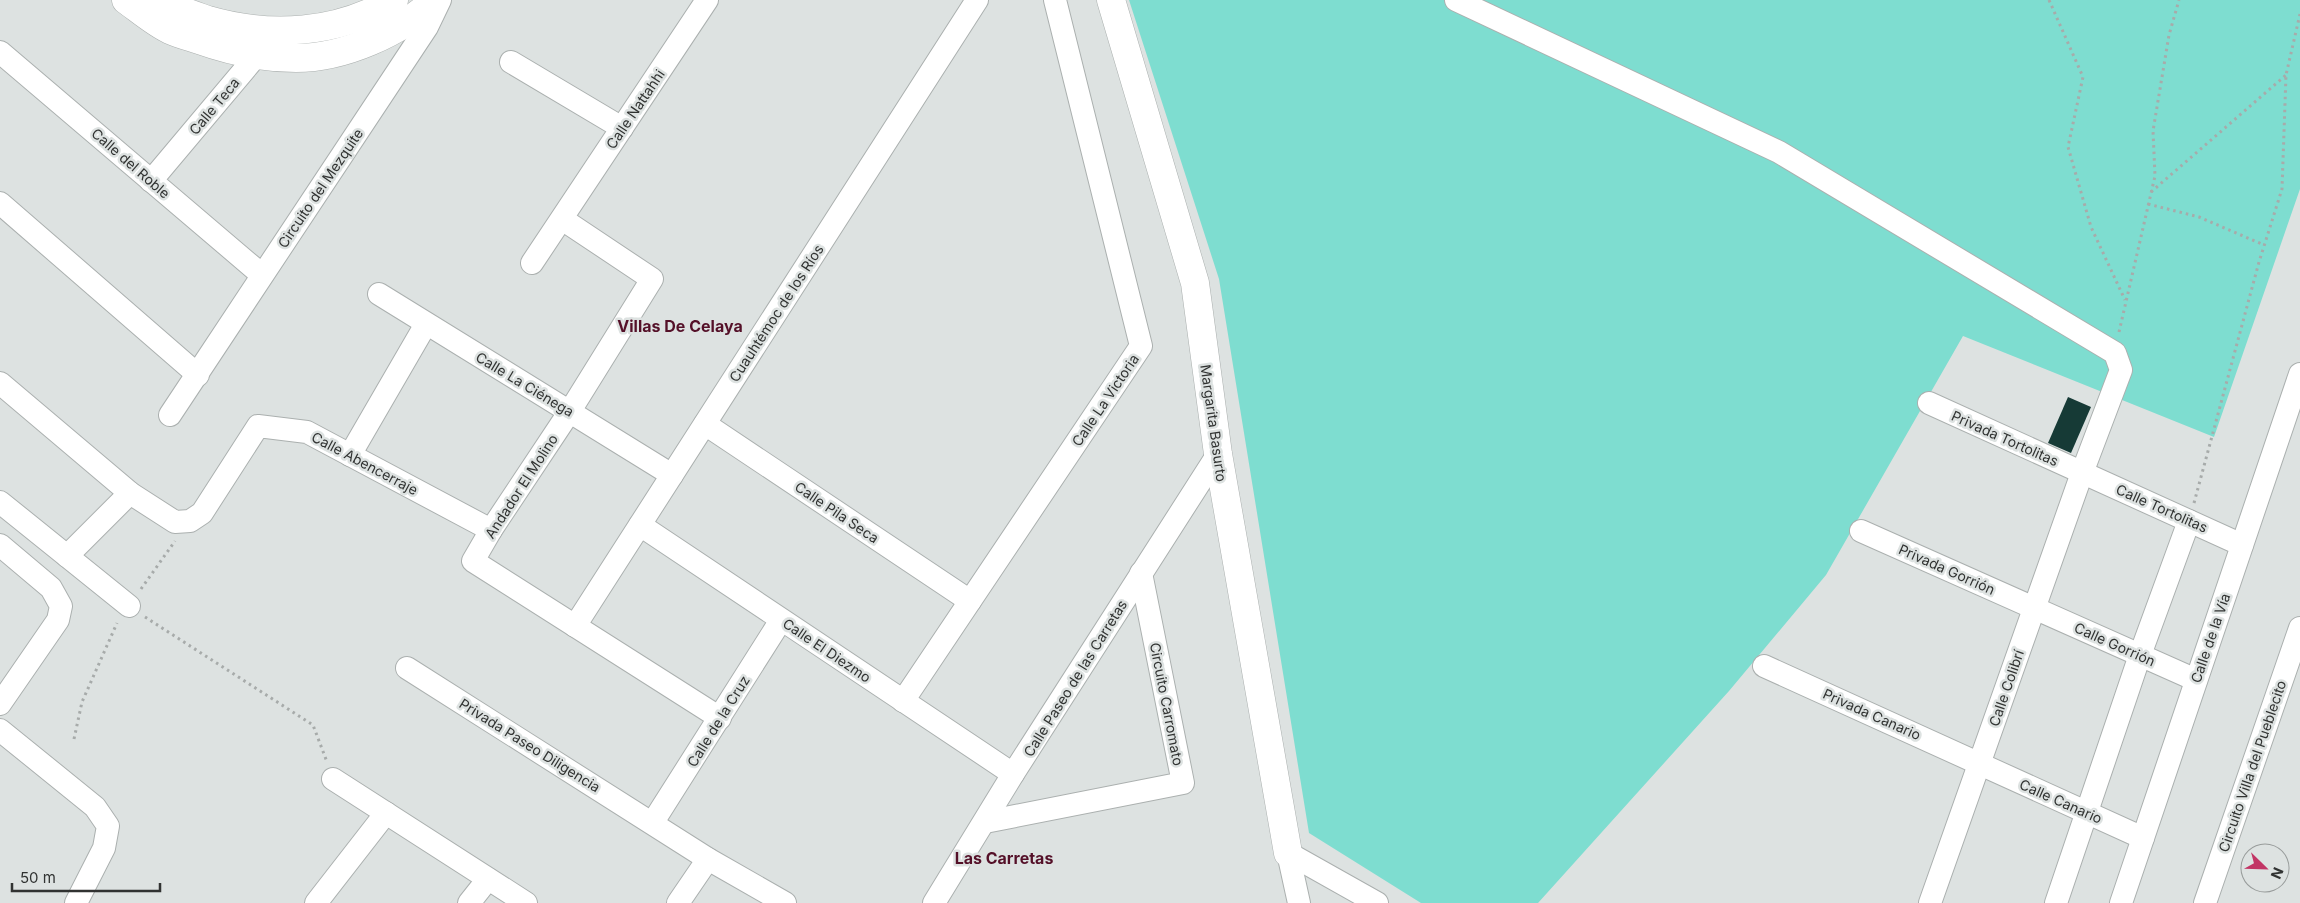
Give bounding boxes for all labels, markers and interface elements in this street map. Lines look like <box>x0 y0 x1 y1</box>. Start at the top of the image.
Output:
street label: Calle Nattahhi <box>602 66 668 152</box>
street label: Calle Teca <box>185 74 243 138</box>
street label: Calle del Roble <box>88 124 174 202</box>
street label: Circuito del Mezquite <box>274 125 366 251</box>
street label: Cuauhtémoc de los Ríos <box>725 241 827 385</box>
district label: Villas De Celaya <box>617 316 743 336</box>
street label: Calle La Ciénega <box>473 348 577 420</box>
street label: Calle La Victoria <box>1068 351 1142 449</box>
street label: Margarita Basurto <box>1197 363 1231 483</box>
street label: Privada Tortolitas <box>1949 407 2061 469</box>
street label: Calle Abencerraje <box>309 428 421 498</box>
street label: Andador El Molino <box>481 431 561 541</box>
street label: Calle Pila Seca <box>792 478 882 546</box>
street label: Calle Tortolitas <box>2114 480 2210 536</box>
street label: Privada Gorrión <box>1896 540 1998 598</box>
street label: Calle de la Vía <box>2187 591 2233 685</box>
street label: Calle Paseo de las Carretas <box>1020 596 1130 760</box>
street label: Calle El Diezmo <box>780 614 874 686</box>
street label: Calle Gorrión <box>2072 619 2158 669</box>
street label: Circuito Carromato <box>1147 641 1187 767</box>
street label: Calle Colibrí <box>1985 647 2027 729</box>
street label: Calle de la Cruz <box>683 672 753 770</box>
street label: Circuito Villa del Pueblecito <box>2215 678 2289 854</box>
street label: Privada Canario <box>1820 685 1924 743</box>
street label: Privada Paseo Diligencia <box>456 695 604 795</box>
street label: Calle Canario <box>2017 775 2105 827</box>
north arrow <box>2240 843 2290 893</box>
district label: Las Carretas <box>955 848 1053 868</box>
scale bar <box>12 860 160 892</box>
text: N <box>2268 865 2287 882</box>
text: 50 m <box>20 868 56 887</box>

